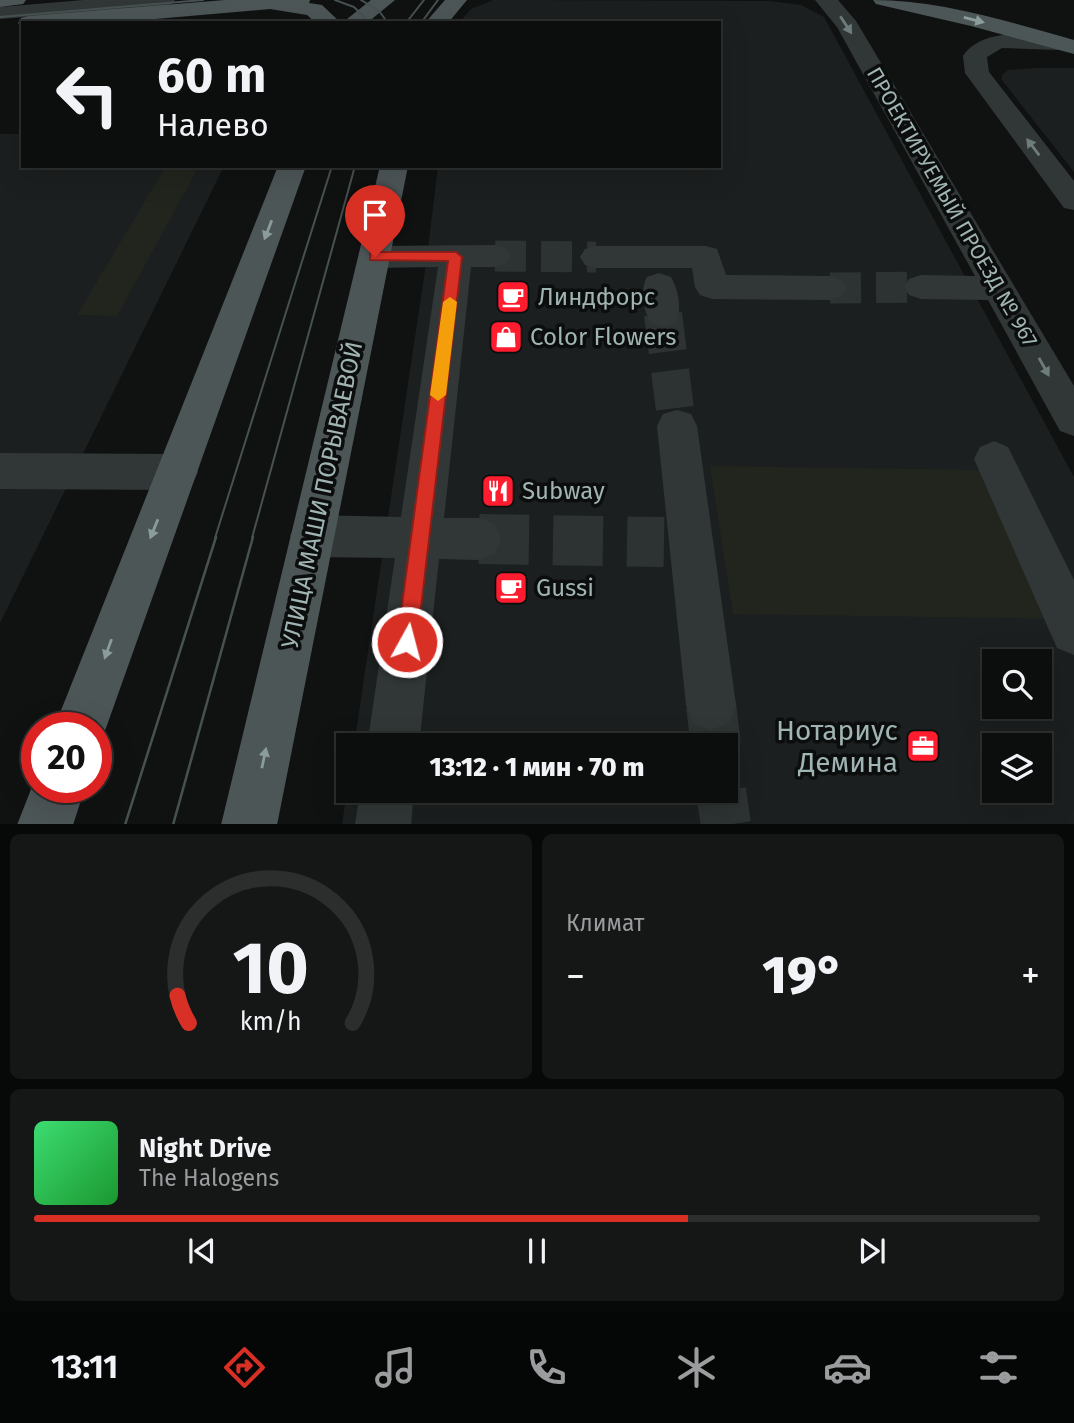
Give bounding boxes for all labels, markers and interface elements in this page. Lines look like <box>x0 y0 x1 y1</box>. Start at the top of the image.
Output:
one-way arrow <box>839 15 852 34</box>
one-way arrow <box>963 15 985 26</box>
text: 60 m <box>157 46 266 105</box>
icon: left <box>42 49 133 140</box>
street label: ПРОЕКТИРУЕМЫЙ ПРОЕЗД № 967 <box>861 62 1043 352</box>
text: Налево <box>157 106 269 144</box>
one-way arrow <box>1025 138 1040 156</box>
pin <box>345 185 405 257</box>
icon: arrive <box>356 196 394 234</box>
one-way arrow <box>262 220 273 241</box>
cafe icon: Линдфорс <box>494 278 532 316</box>
place label: Линдфорс <box>538 283 655 311</box>
shop icon: Color Flowers <box>487 318 525 356</box>
place label: Color Flowers <box>530 323 676 351</box>
street label: УЛИЦА МАШИ ПОРЫВАЕВОЙ <box>276 339 368 651</box>
one-way arrow <box>1038 357 1050 376</box>
restaurant icon: Subway <box>479 472 517 510</box>
place label: Subway <box>522 477 605 505</box>
one-way arrow <box>149 518 160 539</box>
cafe icon: Gussi <box>492 569 530 607</box>
place label: Gussi <box>536 574 594 602</box>
position arrow <box>370 605 444 679</box>
one-way arrow <box>103 639 114 660</box>
map controls <box>982 649 1052 803</box>
button: search <box>982 649 1052 719</box>
speed limit sign: 20 <box>21 712 112 803</box>
place label: Нотариус Демина <box>776 714 898 779</box>
office icon: Нотариус Демина <box>904 727 942 765</box>
button: layers <box>982 733 1052 803</box>
one-way arrow <box>259 747 270 769</box>
text: 13:12 · 1 мин · 70 m <box>430 752 644 783</box>
text: Климат <box>566 909 644 937</box>
text: 10 <box>233 925 309 1012</box>
text: 19° <box>762 944 844 1007</box>
text: − <box>566 953 585 999</box>
text: + <box>1021 953 1040 999</box>
text: km/h <box>240 1006 302 1036</box>
text: Night Drive <box>139 1133 271 1164</box>
text: The Halogens <box>139 1164 279 1192</box>
icon: previous <box>183 1232 221 1270</box>
icon: pause <box>518 1232 556 1270</box>
icon: next <box>853 1232 891 1270</box>
icon: directions <box>220 1343 269 1392</box>
icon: music <box>371 1343 420 1392</box>
icon: phone <box>522 1343 571 1392</box>
icon: climate <box>672 1343 721 1392</box>
icon: car <box>823 1343 872 1392</box>
icon: filters <box>974 1343 1023 1392</box>
text: 13:11 <box>51 1348 118 1386</box>

